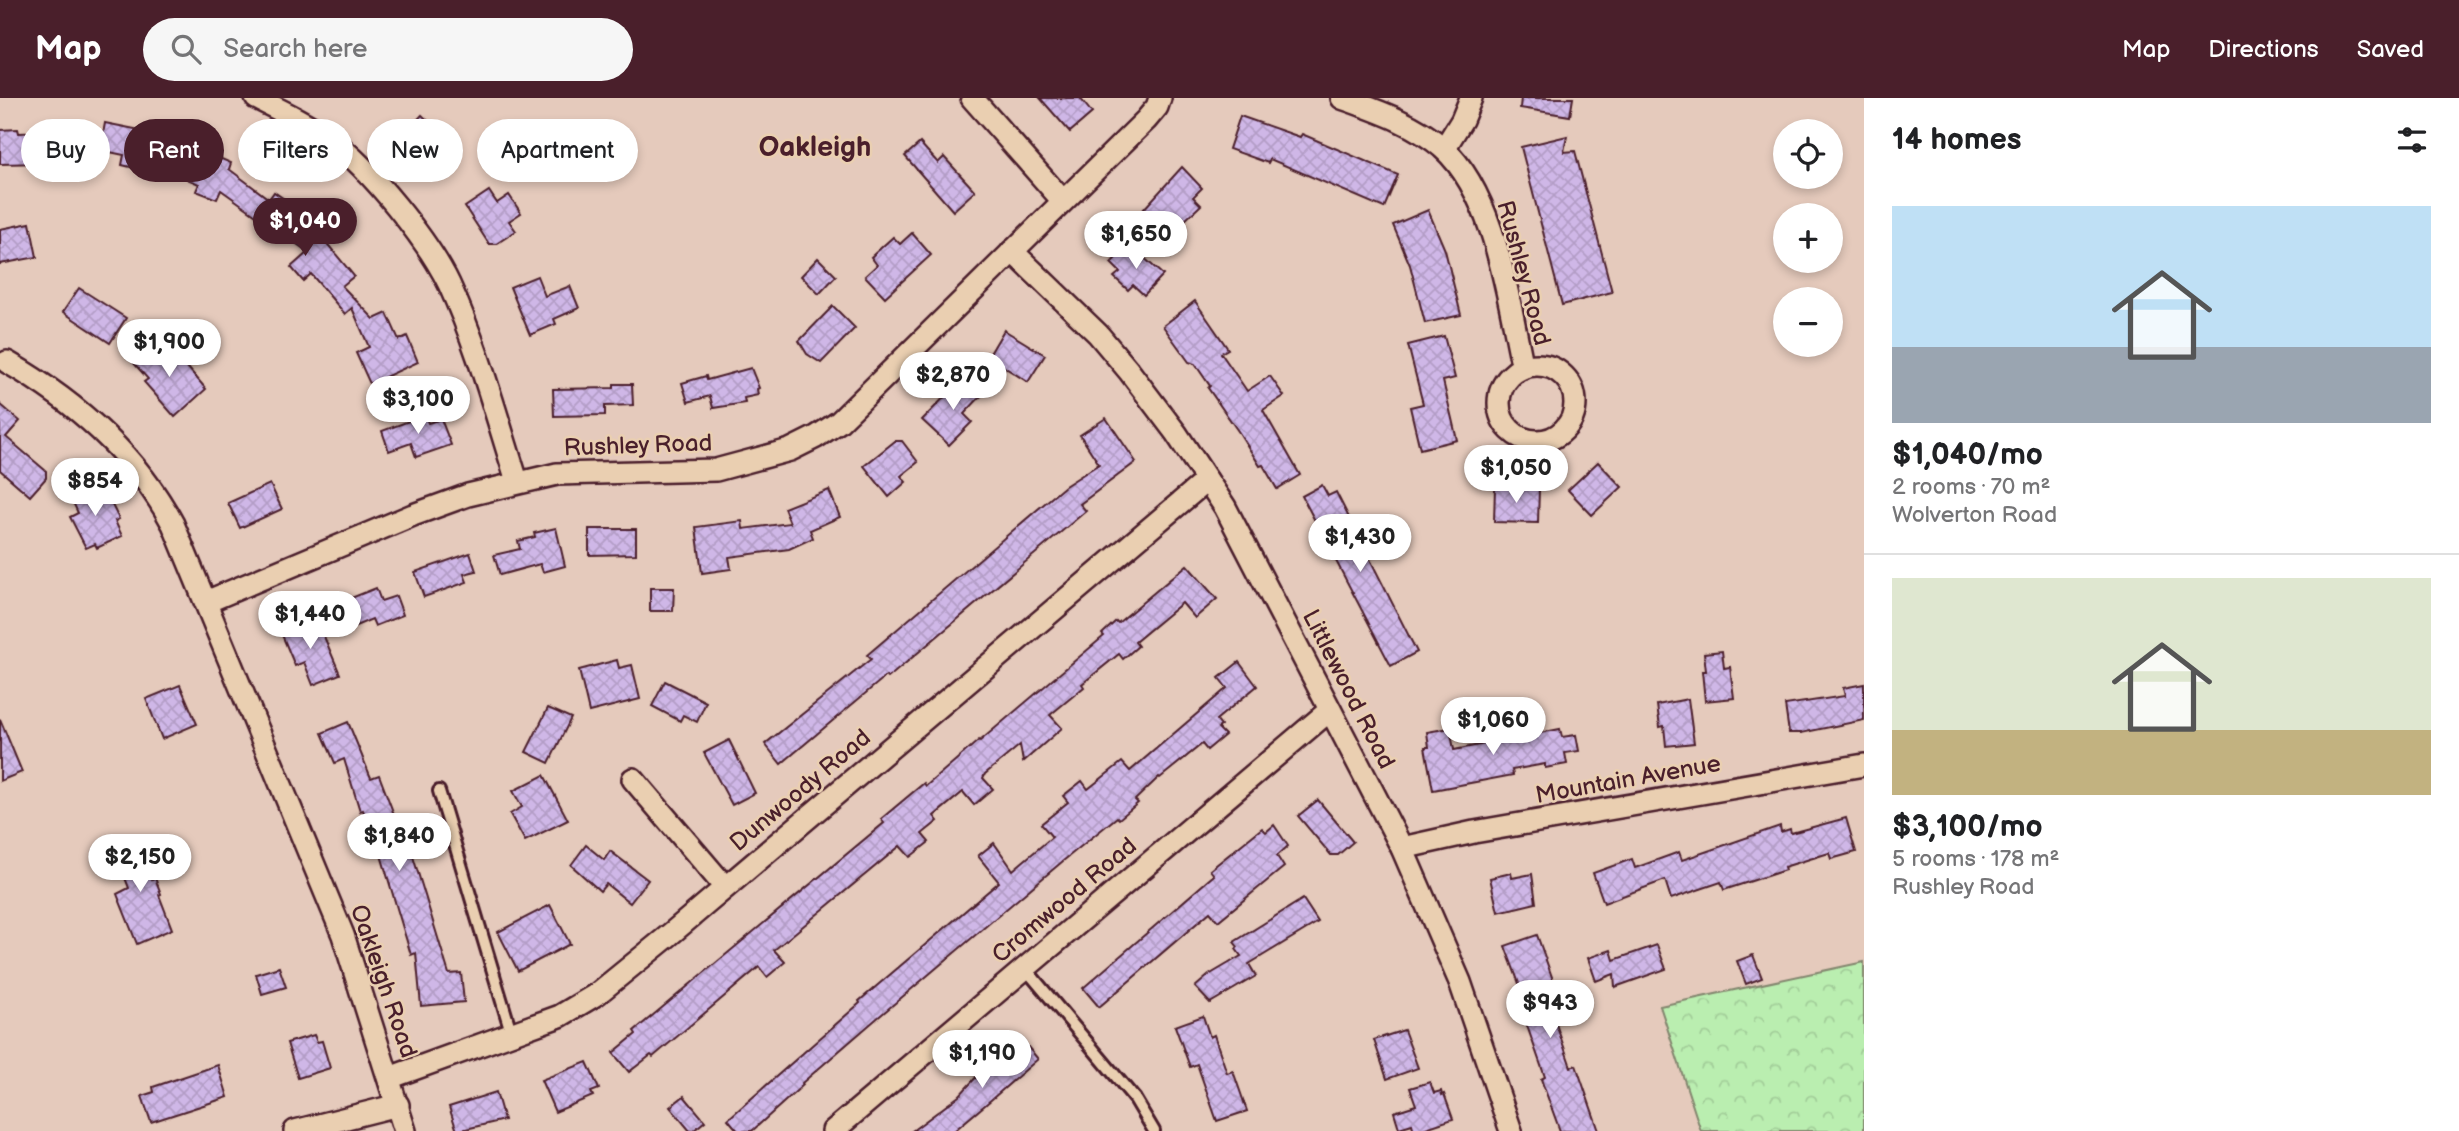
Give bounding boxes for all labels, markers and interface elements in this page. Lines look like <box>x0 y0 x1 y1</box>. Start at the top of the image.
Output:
search box <box>143 18 633 81</box>
text: Map <box>35 29 101 69</box>
icon: search <box>167 30 205 68</box>
text: Search here <box>223 34 367 65</box>
text: Map <box>2122 35 2170 64</box>
text: Directions <box>2208 35 2319 64</box>
text: Saved <box>2357 35 2424 64</box>
chip: Buy <box>21 119 110 182</box>
chip: Rent <box>124 119 224 182</box>
chip: Filters <box>238 119 353 182</box>
chip: New <box>367 119 463 182</box>
chip: Apartment <box>477 119 638 182</box>
map controls <box>1773 119 1843 357</box>
button: locate <box>1773 119 1843 189</box>
icon: filters <box>2393 121 2431 159</box>
text: 14 homes <box>1892 122 2021 158</box>
district label: Oakleigh <box>759 131 871 164</box>
pin: $1,040 <box>248 198 362 258</box>
street label: Rushley Road <box>1490 198 1557 349</box>
button: + <box>1773 203 1843 273</box>
text: $1,040 <box>269 207 341 235</box>
pin: $1,650 <box>1079 212 1193 271</box>
text: $1,650 <box>1100 220 1172 248</box>
icon: home <box>2099 252 2225 378</box>
button: − <box>1773 287 1843 357</box>
pin: $1,900 <box>112 320 226 379</box>
text: $1,900 <box>133 328 205 356</box>
pin: $2,870 <box>896 352 1010 412</box>
text: $2,870 <box>916 361 990 389</box>
pin: $3,100 <box>361 376 475 436</box>
text: $3,100 <box>382 385 454 413</box>
street label: Rushley Road <box>563 428 713 463</box>
text: $1,040/mo <box>1892 437 2043 473</box>
pin: $1,050 <box>1459 446 1573 505</box>
text: $1,050 <box>1480 454 1552 482</box>
pin: $854 <box>54 458 136 518</box>
text: $854 <box>67 467 123 495</box>
text: 2 rooms · 70 m² <box>1892 473 2051 501</box>
text: Wolverton Road <box>1892 501 2057 529</box>
pin: $1,430 <box>1303 514 1417 574</box>
text: $1,430 <box>1324 523 1396 551</box>
pin: $1,440 <box>253 592 367 651</box>
text: $1,440 <box>274 600 346 628</box>
street label: Littlewood Road <box>1296 605 1401 774</box>
icon: home <box>2099 624 2225 750</box>
pin: $1,060 <box>1436 698 1550 757</box>
text: $1,060 <box>1457 706 1529 734</box>
street label: Dunwoody Road <box>724 723 877 858</box>
street label: Mountain Avenue <box>1533 749 1723 810</box>
text: $3,100/mo <box>1892 809 2043 845</box>
pin: $1,840 <box>342 814 456 873</box>
text: $1,840 <box>363 822 435 850</box>
street label: Cromwood Road <box>986 831 1143 969</box>
pin: $2,150 <box>83 834 197 894</box>
text: $2,150 <box>104 843 176 871</box>
text: 5 rooms · 178 m² <box>1892 845 2060 873</box>
text: Rushley Road <box>1892 873 2034 901</box>
street label: Oakleigh Road <box>344 901 423 1062</box>
pin: $943 <box>1509 981 1591 1040</box>
text: $943 <box>1522 989 1578 1017</box>
pin: $1,190 <box>925 1030 1039 1090</box>
text: $1,190 <box>948 1039 1016 1067</box>

